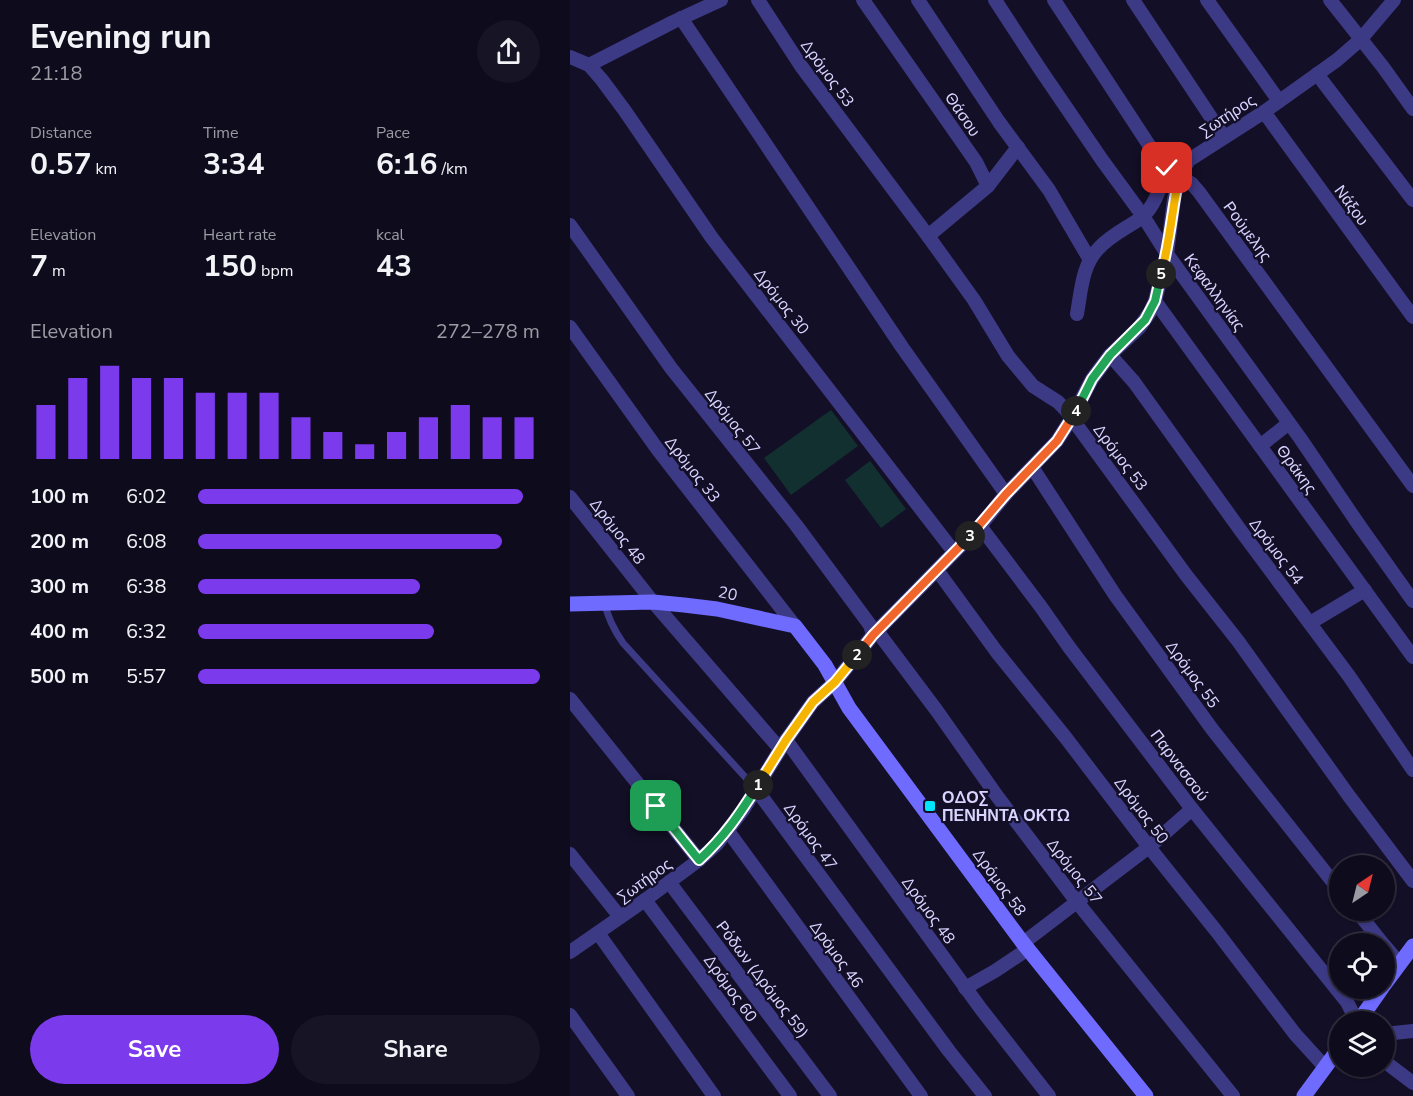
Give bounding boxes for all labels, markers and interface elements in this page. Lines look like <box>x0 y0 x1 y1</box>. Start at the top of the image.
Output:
text: Evening run <box>30 15 212 60</box>
button: share <box>477 20 540 83</box>
street label: Δρόμος 53 <box>795 35 859 112</box>
text: 21:18 <box>30 60 83 87</box>
street label: Θάσου <box>939 88 985 141</box>
street label: Σωτήρος <box>1195 89 1260 142</box>
text: Distance <box>30 122 92 144</box>
text: Time <box>203 122 239 144</box>
text: Pace <box>376 122 410 144</box>
pin <box>1141 142 1192 193</box>
text: 0.57 <box>30 144 91 185</box>
text: 3:34 <box>203 144 264 185</box>
text: 6:16 <box>376 144 437 185</box>
icon: check <box>1150 151 1183 184</box>
text: km <box>91 158 117 180</box>
text: /km <box>437 158 468 180</box>
street label: Νάξου <box>1329 181 1373 230</box>
street label: Ρούμελης <box>1218 197 1277 266</box>
text: Elevation <box>30 224 96 246</box>
text: Heart rate <box>203 224 276 246</box>
text: kcal <box>376 224 404 246</box>
text: 7 <box>30 246 48 287</box>
text: 150 <box>203 246 257 287</box>
text: 43 <box>376 246 412 287</box>
street label: Κεφαλληνίας <box>1179 249 1250 336</box>
pin: 5 <box>1146 259 1176 289</box>
text: m <box>48 260 66 282</box>
text: bpm <box>257 260 293 282</box>
text: 5 <box>1156 263 1166 285</box>
street label: Δρόμος 30 <box>748 264 814 339</box>
text: Elevation <box>30 318 113 345</box>
text: 272–278 m <box>436 318 540 345</box>
street label: Δρόμος 57 <box>699 384 765 459</box>
pin: 4 <box>1061 396 1091 426</box>
text: 4 <box>1071 400 1081 422</box>
street label: Δρόμος 53 <box>1088 420 1153 496</box>
street label: Δρόμος 33 <box>659 432 725 507</box>
street label: Θράκης <box>1271 441 1322 499</box>
text: 100 m <box>30 483 89 510</box>
text: 6:02 <box>126 483 167 510</box>
street label: Δρόμος 48 <box>584 494 650 569</box>
street label: Δρόμος 54 <box>1244 514 1309 590</box>
pin: 3 <box>955 521 985 551</box>
text: 3 <box>965 525 975 547</box>
text: 200 m <box>30 528 89 555</box>
text: 6:08 <box>126 528 167 555</box>
text: 300 m <box>30 573 89 600</box>
text: 6:38 <box>126 573 167 600</box>
street label: 20 <box>716 581 739 607</box>
text: 400 m <box>30 618 89 645</box>
text: 6:32 <box>126 618 167 645</box>
street label: Δρόμος 55 <box>1160 636 1224 713</box>
pin: 2 <box>842 640 872 670</box>
text: 2 <box>852 644 862 666</box>
text: 500 m <box>30 663 89 690</box>
text: 5:57 <box>126 663 167 690</box>
street label: Παρνασσού <box>1145 725 1213 806</box>
pin: 1 <box>743 770 773 800</box>
street label: Δρόμος 50 <box>1109 773 1174 849</box>
text: 1 <box>753 774 763 796</box>
pin <box>630 780 681 831</box>
place label: ΟΔΟΣ ΠΕΝΗΝΤΑ ΟΚΤΩ <box>942 787 1070 827</box>
icon: arrive <box>639 789 672 822</box>
street label: Δρόμος 47 <box>778 798 842 875</box>
marker: ΟΔΟΣ ΠΕΝΗΝΤΑ ΟΚΤΩ <box>923 799 937 813</box>
street label: Δρόμος 57 <box>1041 834 1107 909</box>
street label: Δρόμος 58 <box>967 844 1031 921</box>
street label: Σωτήρος <box>613 853 677 908</box>
north arrow <box>1329 855 1395 921</box>
map controls <box>1329 855 1395 1077</box>
street label: Δρόμος 48 <box>896 872 960 949</box>
street label: Ρόδων (Δρόμος 59) <box>711 916 814 1043</box>
street label: Δρόμος 46 <box>804 916 868 993</box>
button: locate <box>1329 933 1395 999</box>
street label: Δρόμος 60 <box>698 950 762 1027</box>
button: layers <box>1329 1011 1395 1077</box>
button: Save <box>30 1015 279 1084</box>
button: Share <box>291 1015 540 1084</box>

